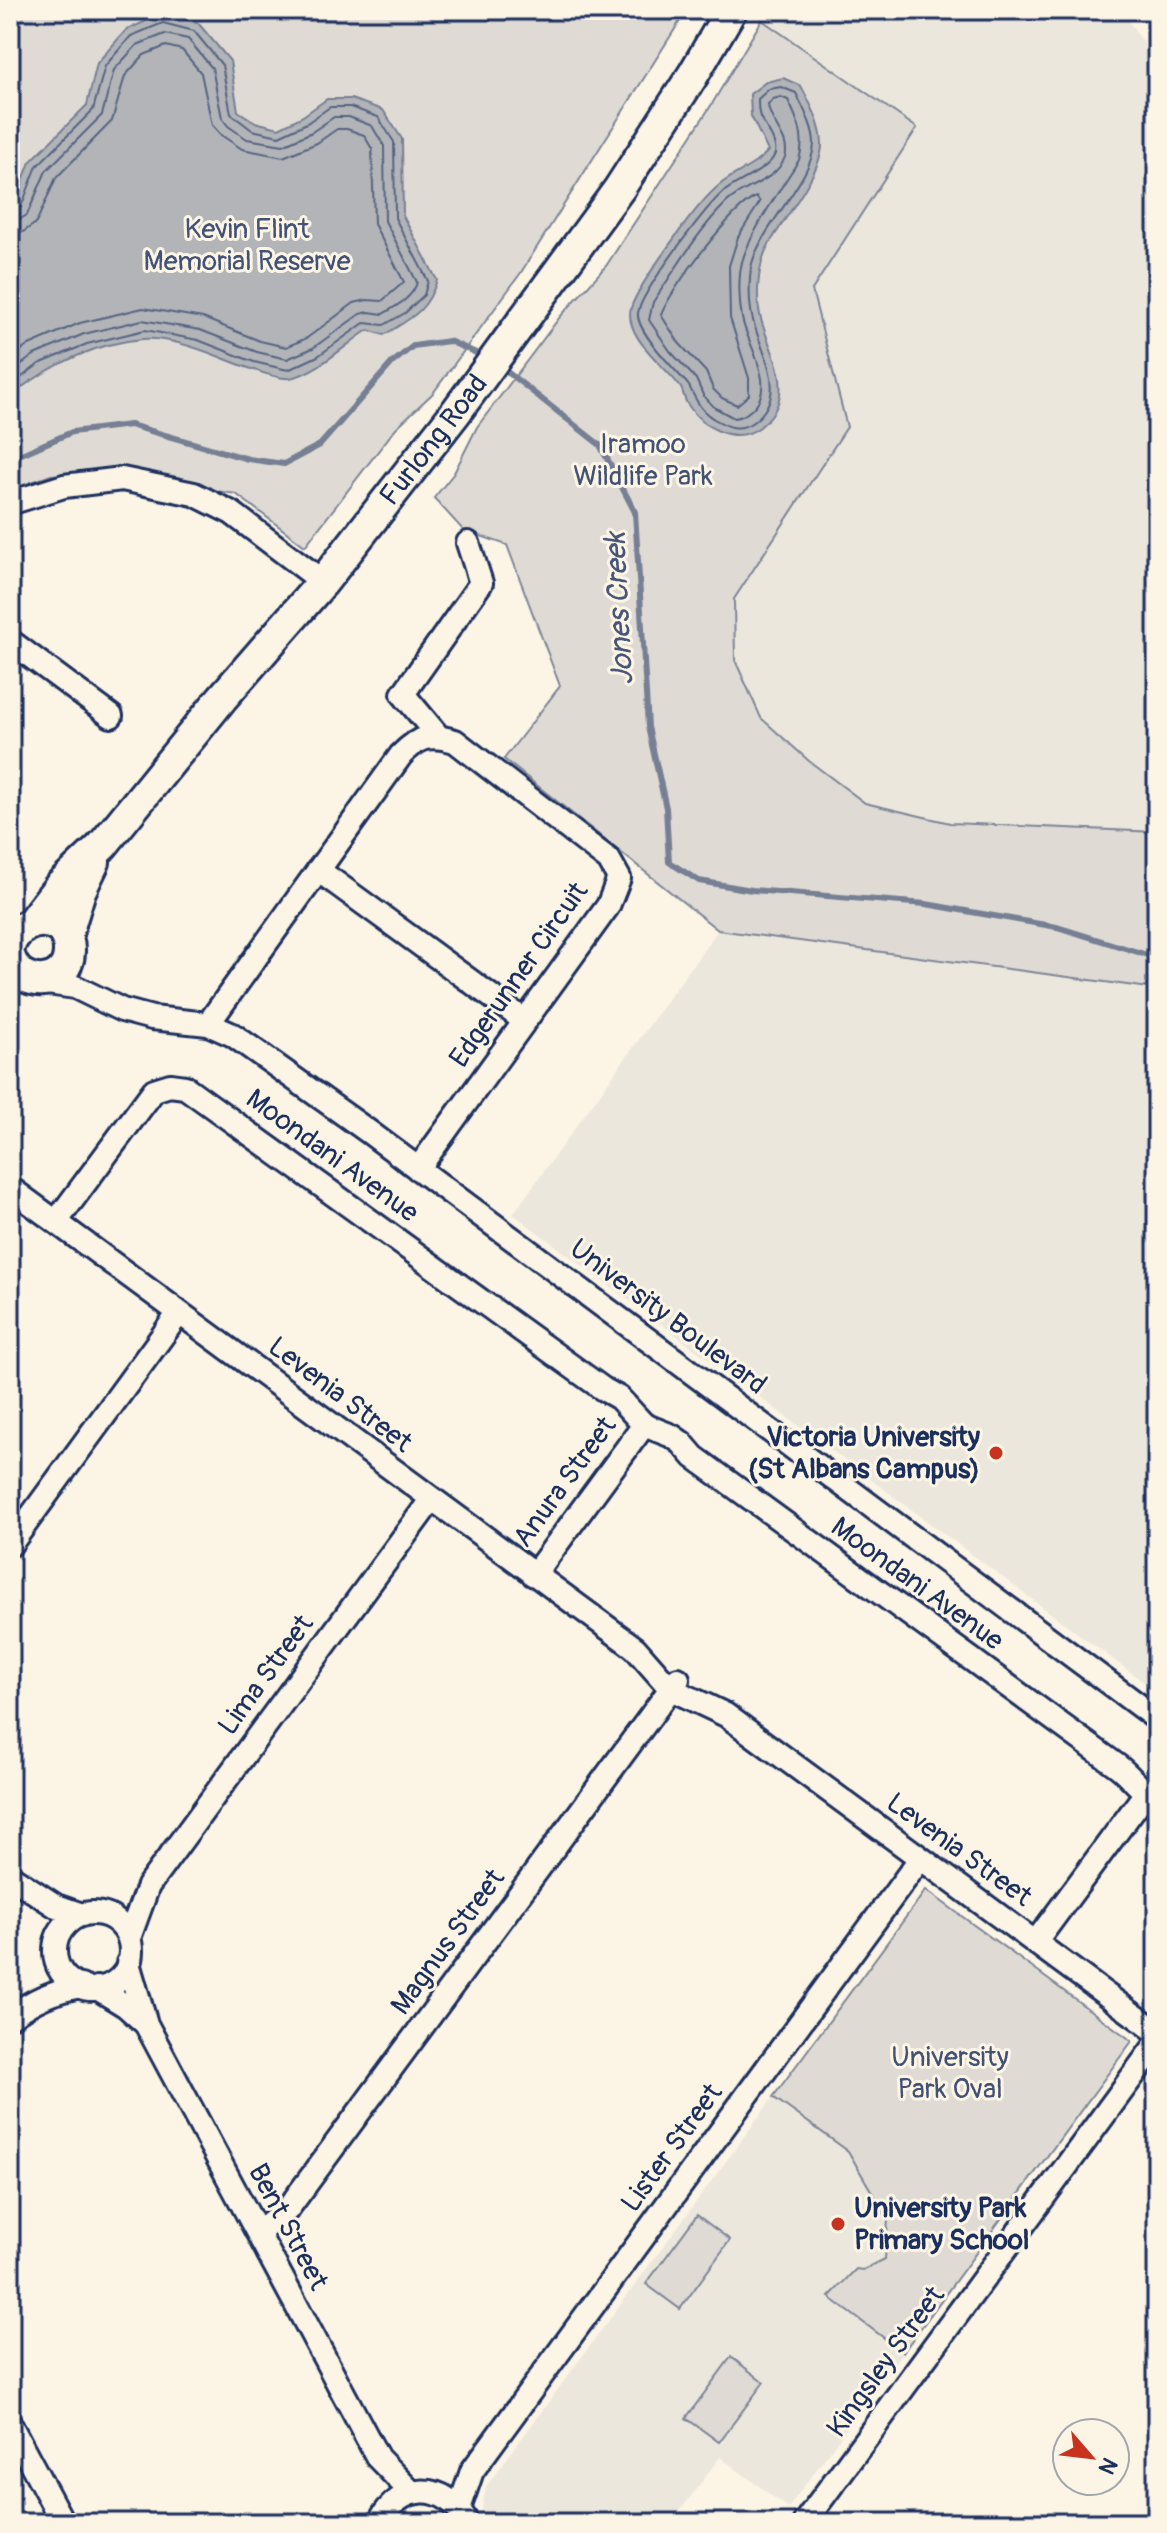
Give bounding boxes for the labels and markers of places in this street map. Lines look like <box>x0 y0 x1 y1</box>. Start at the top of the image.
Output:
place label: Victoria University (St Albans Campus) <box>748 1420 980 1487</box>
marker: Victoria University (St Albans Campus) <box>987 1444 1005 1462</box>
place label: University Park Primary School <box>854 2191 1030 2258</box>
marker: University Park Primary School <box>829 2215 847 2233</box>

